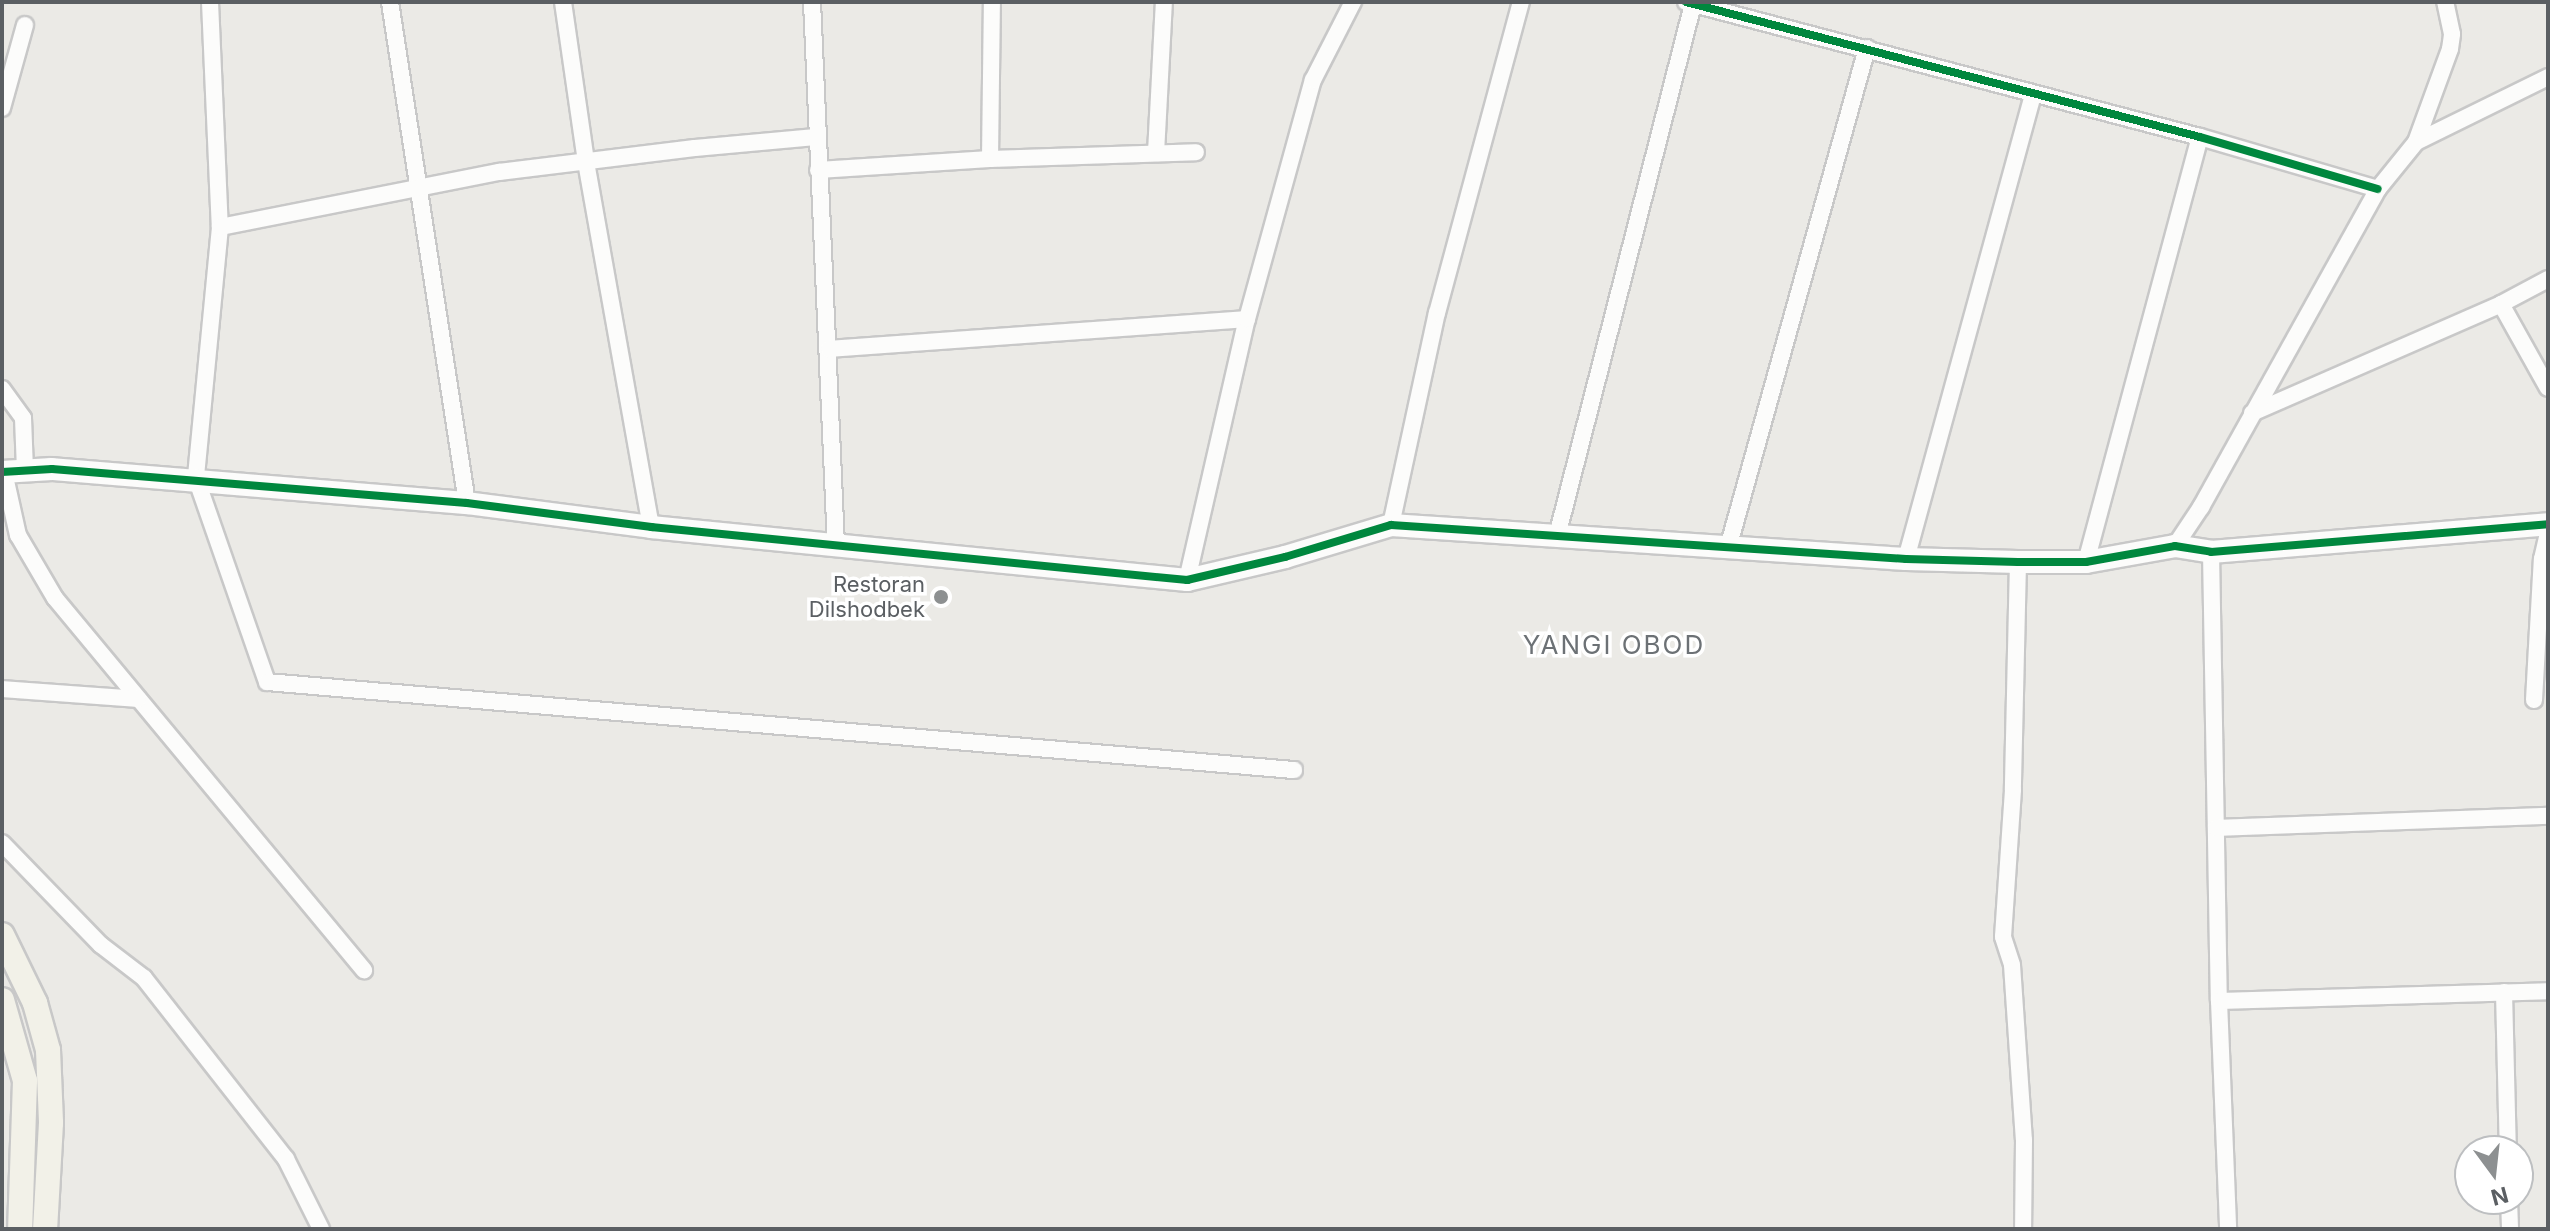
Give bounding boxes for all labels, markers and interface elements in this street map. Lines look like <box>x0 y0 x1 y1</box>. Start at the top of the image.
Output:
place label: Restoran Dilshodbek <box>809 571 925 622</box>
marker: Restoran Dilshodbek <box>932 588 950 606</box>
district label: YANGI OBOD <box>1523 629 1705 661</box>
north arrow <box>2454 1135 2534 1215</box>
text: N <box>2488 1182 2511 1211</box>

